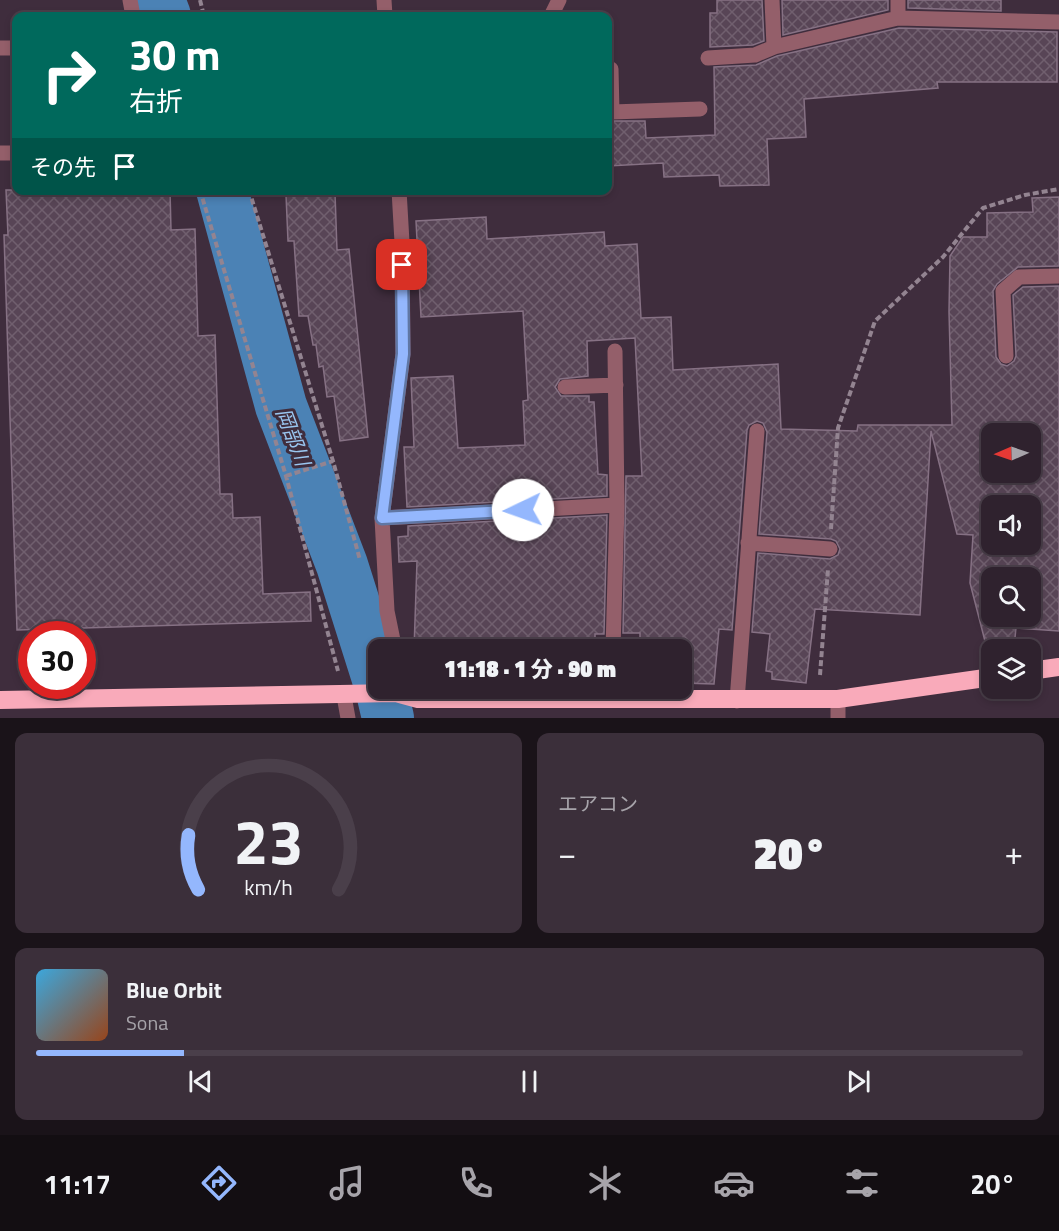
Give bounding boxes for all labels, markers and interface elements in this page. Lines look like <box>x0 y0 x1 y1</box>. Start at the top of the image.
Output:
text: 30 m <box>129 22 221 86</box>
icon: right <box>30 36 108 114</box>
text: 右折 <box>129 80 183 121</box>
text: その先 <box>30 150 96 184</box>
icon: arrive <box>108 150 141 183</box>
pin <box>376 239 427 290</box>
icon: arrive <box>385 248 418 281</box>
water label: 岡部川 <box>268 403 319 472</box>
north arrow <box>981 423 1041 483</box>
map controls <box>981 423 1041 699</box>
position arrow <box>491 478 555 542</box>
button: sound <box>981 495 1041 555</box>
button: search <box>981 567 1041 627</box>
speed limit sign: 30 <box>18 621 96 699</box>
button: layers <box>981 639 1041 699</box>
text: 11:18 · 1 分 · 90 m <box>444 652 616 686</box>
text: エアコン <box>558 788 638 819</box>
text: 23 <box>234 793 303 888</box>
text: 20° <box>753 818 828 886</box>
text: − <box>558 828 576 878</box>
text: + <box>1005 828 1023 878</box>
text: km/h <box>244 871 293 903</box>
text: Blue Orbit <box>126 973 222 1007</box>
text: Sona <box>126 1007 168 1038</box>
icon: previous <box>184 1065 217 1098</box>
icon: pause <box>513 1065 546 1098</box>
icon: next <box>842 1065 875 1098</box>
icon: directions <box>198 1162 240 1204</box>
icon: music <box>326 1162 368 1204</box>
icon: phone <box>455 1162 497 1204</box>
icon: climate <box>584 1162 626 1204</box>
icon: car <box>713 1162 755 1204</box>
icon: filters <box>841 1162 883 1204</box>
text: 11:17 <box>43 1163 111 1204</box>
text: 20° <box>970 1163 1016 1204</box>

